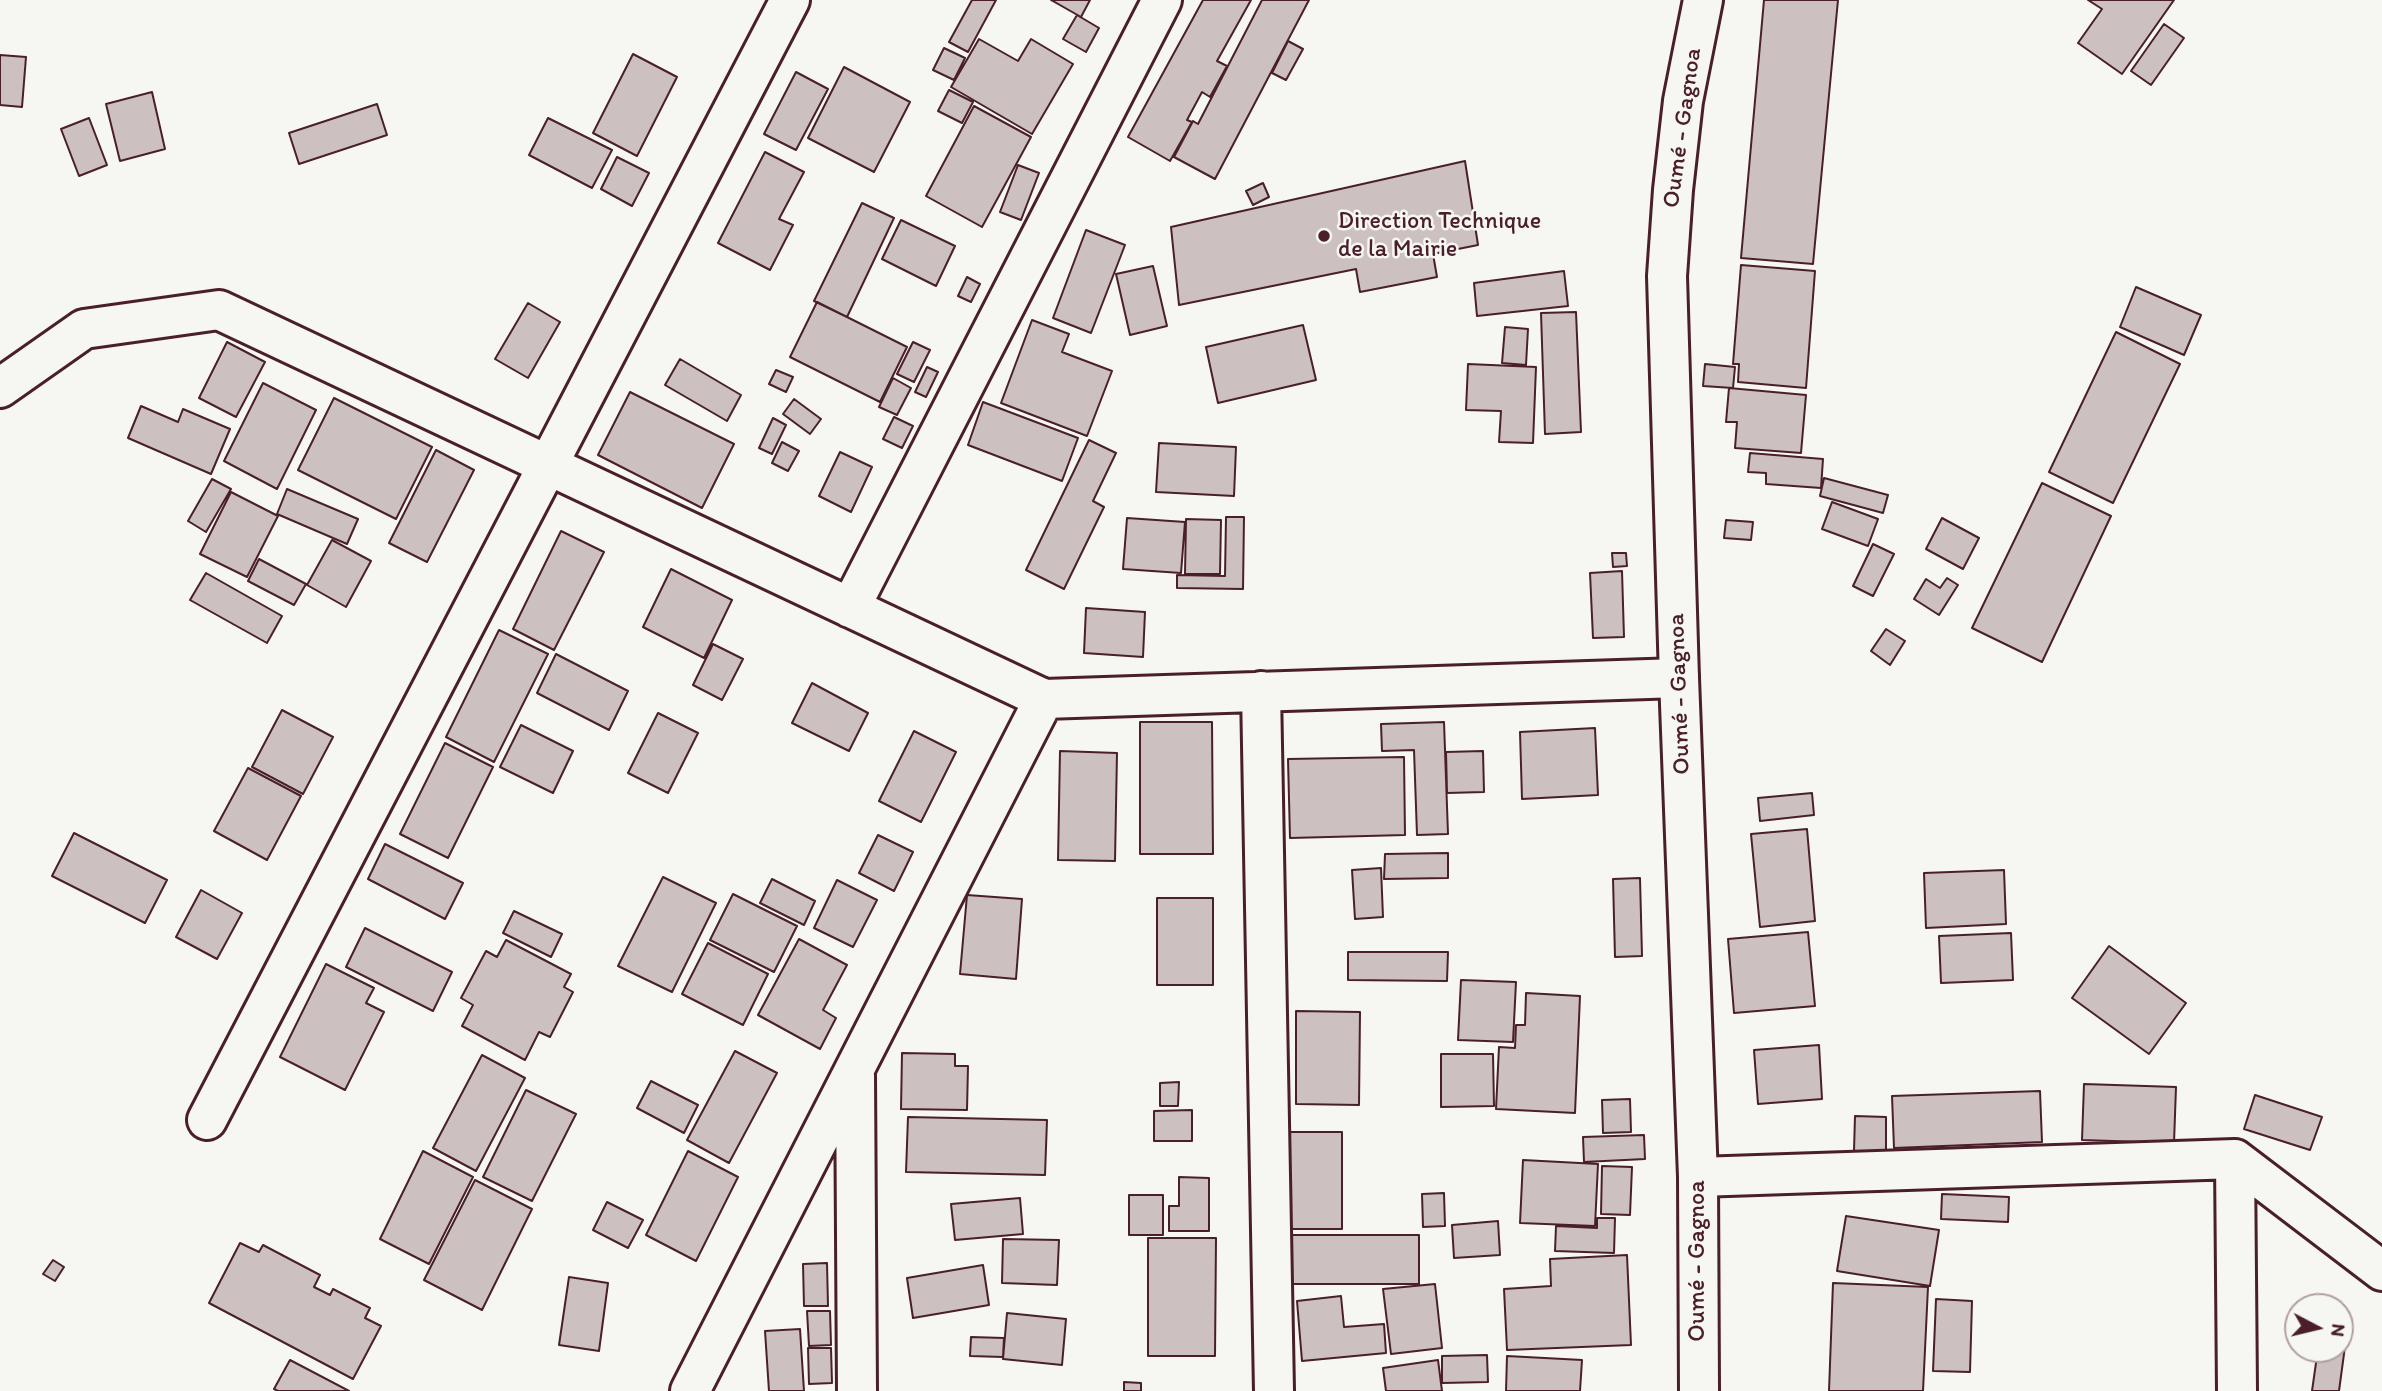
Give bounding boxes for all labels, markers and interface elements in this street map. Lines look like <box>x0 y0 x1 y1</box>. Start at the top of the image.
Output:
street label: Oumé - Gagnoa <box>1657 46 1709 210</box>
place label: Direction Technique de la Mairie <box>1338 208 1541 264</box>
marker: Direction Technique de la Mairie <box>1316 228 1332 244</box>
street label: Oumé - Gagnoa <box>1663 613 1697 775</box>
street label: Oumé - Gagnoa <box>1684 1180 1712 1342</box>
north arrow <box>2284 1293 2354 1363</box>
text: N <box>2326 1323 2351 1338</box>

